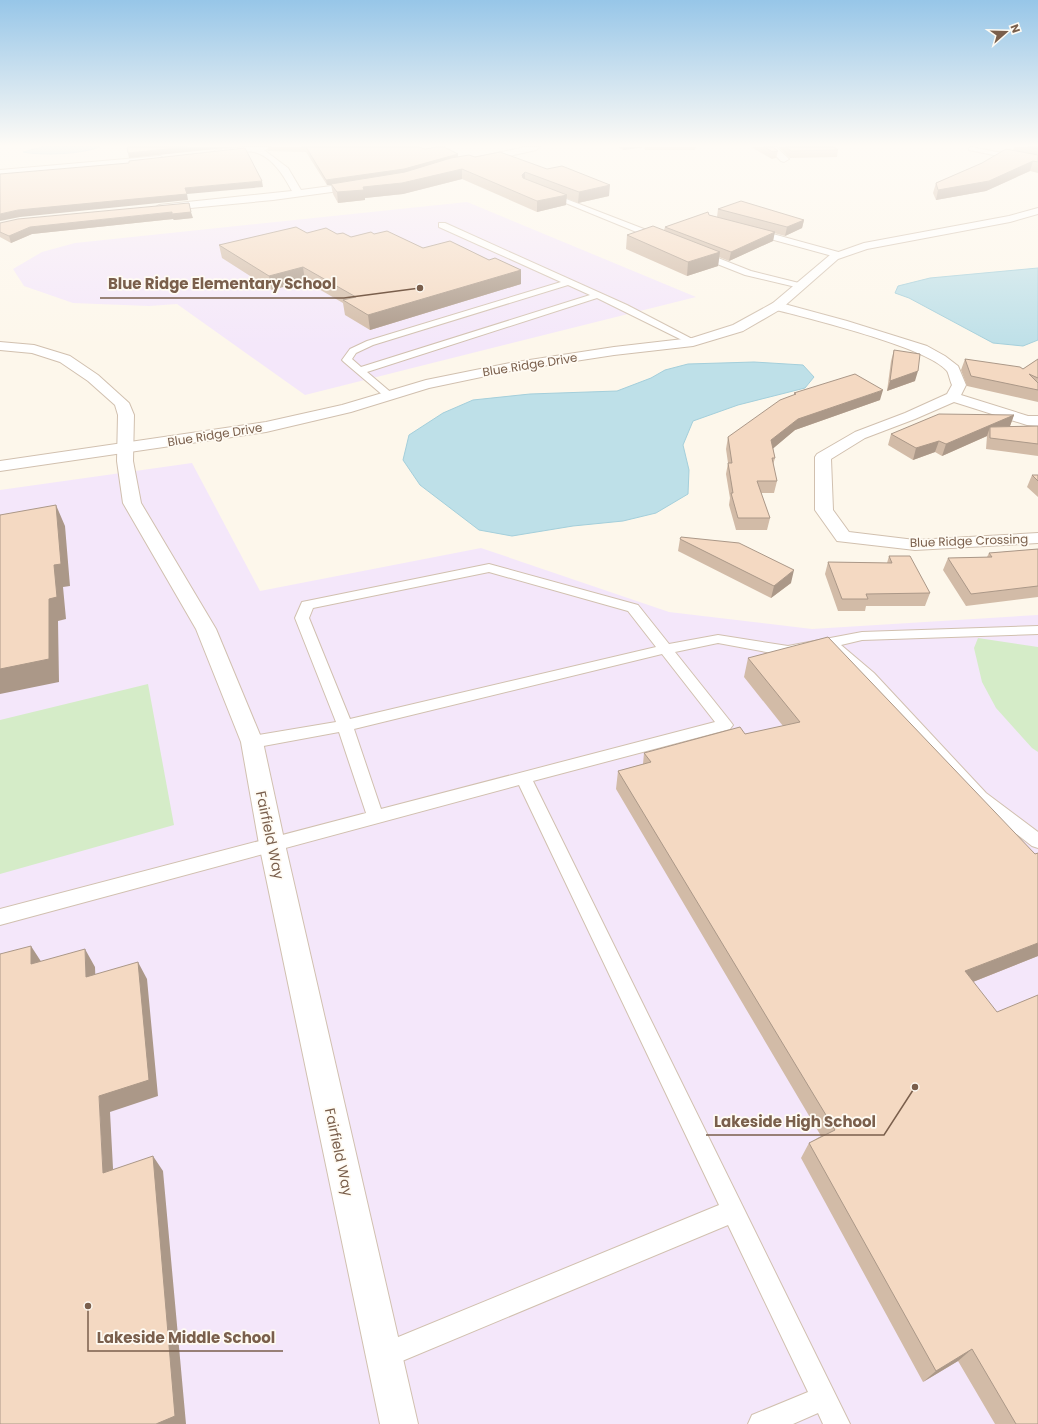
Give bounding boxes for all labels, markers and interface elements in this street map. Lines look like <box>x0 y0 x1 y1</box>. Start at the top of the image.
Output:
north arrow <box>986 12 1026 52</box>
text: N <box>1006 22 1024 35</box>
callout: Blue Ridge Elementary School <box>100 271 344 298</box>
text: Blue Ridge Elementary School <box>108 273 336 294</box>
street label: Blue Ridge Drive <box>481 349 579 380</box>
street label: Blue Ridge Drive <box>166 419 264 450</box>
street label: Blue Ridge Crossing <box>909 530 1028 551</box>
street label: Fairfield Way <box>251 789 289 881</box>
street label: Fairfield Way <box>320 1106 358 1198</box>
callout: Lakeside High School <box>706 1108 884 1135</box>
text: Lakeside High School <box>714 1111 876 1132</box>
callout: Lakeside Middle School <box>88 1324 283 1351</box>
text: Lakeside Middle School <box>97 1327 275 1348</box>

